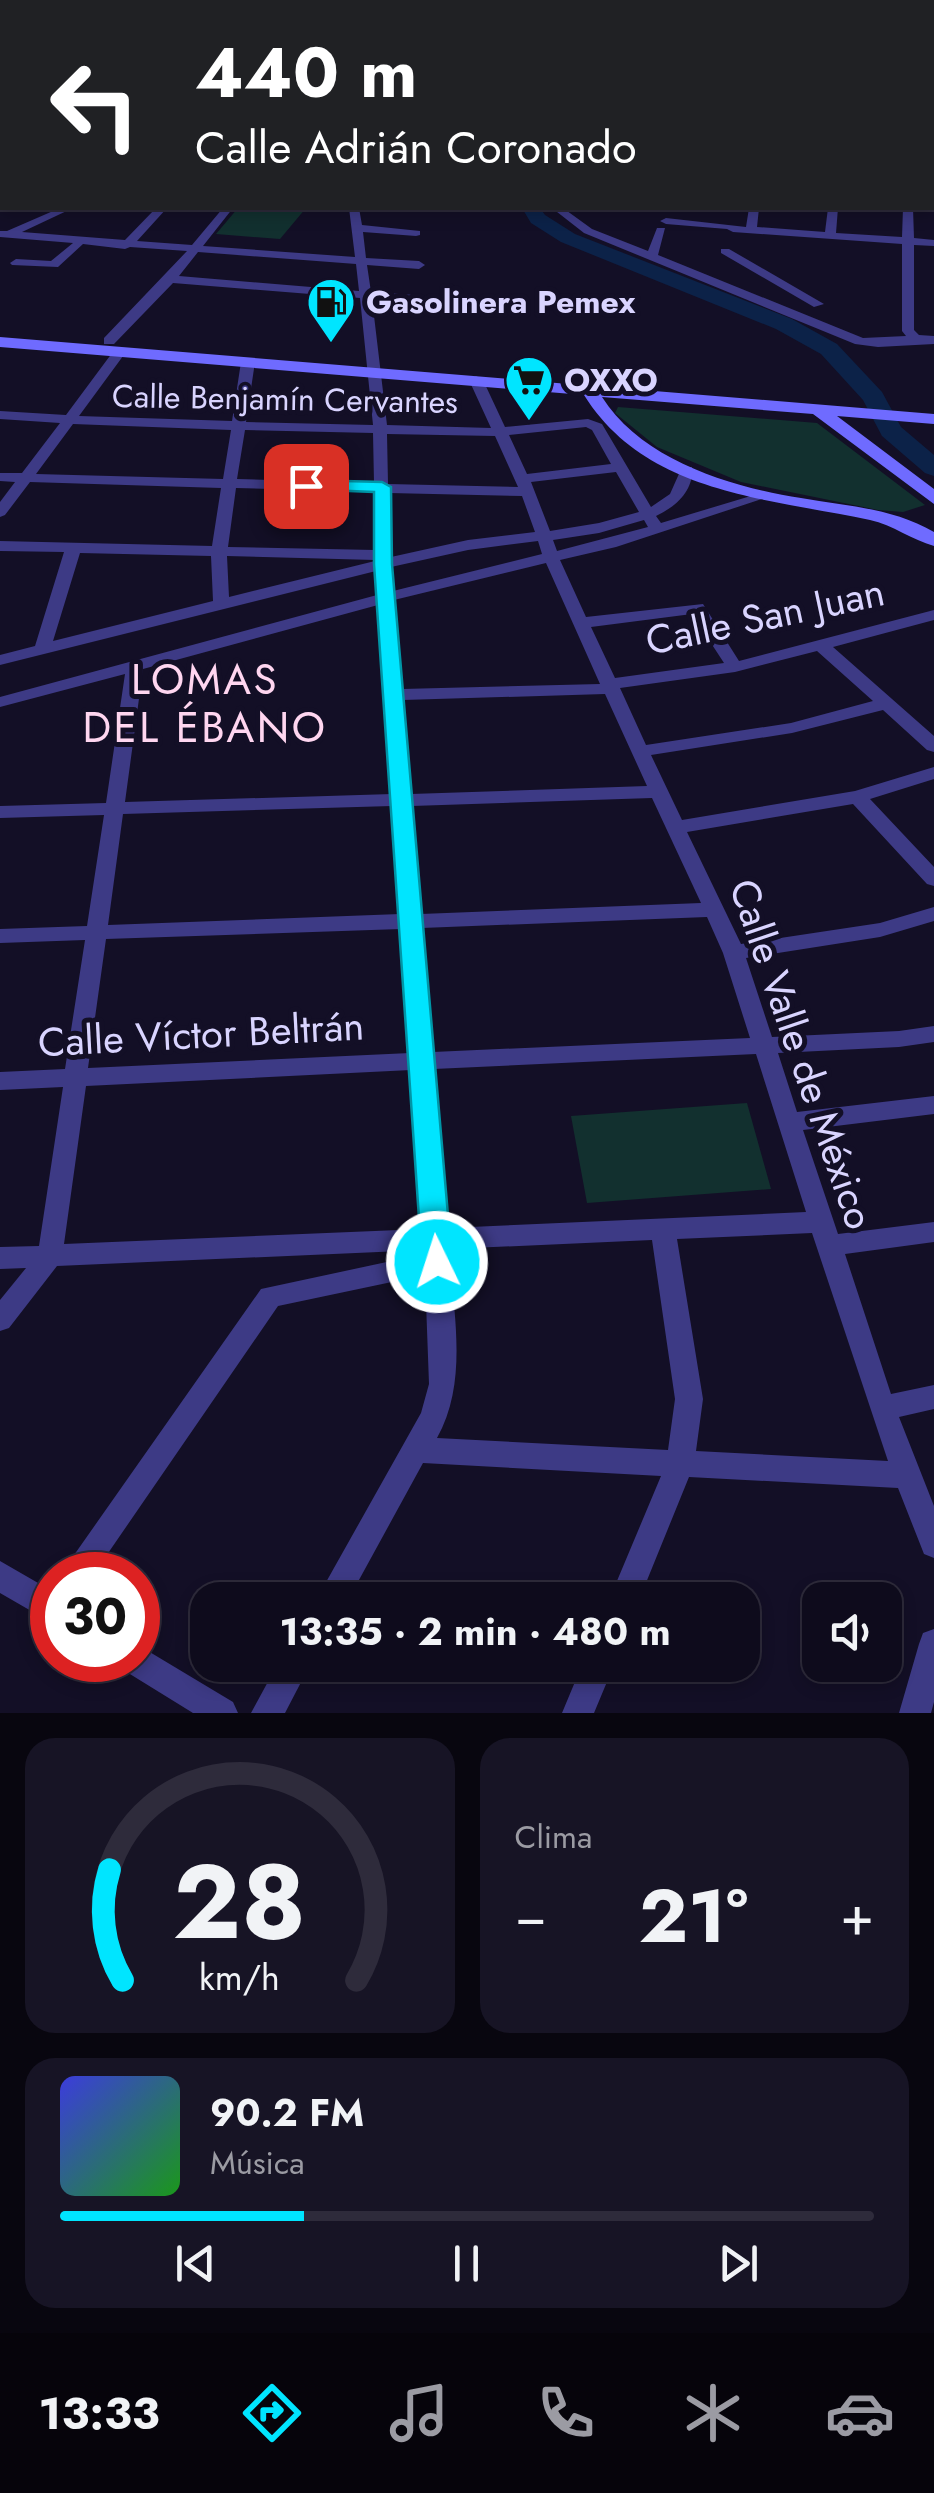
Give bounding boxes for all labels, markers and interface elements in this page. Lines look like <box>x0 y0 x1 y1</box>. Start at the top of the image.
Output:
text: 440 m <box>195 22 417 123</box>
icon: left <box>30 40 160 170</box>
text: Calle Adrián Coronado <box>195 115 637 180</box>
fuel station icon: Gasolinera Pemex <box>305 276 357 344</box>
place label: Gasolinera Pemex <box>366 279 636 325</box>
supermarket icon: OXXO <box>503 354 555 422</box>
place label: OXXO <box>564 357 658 403</box>
street label: Calle Benjamín Cervantes <box>112 373 458 425</box>
pin <box>264 444 349 529</box>
icon: arrive <box>279 459 334 514</box>
street label: Calle San Juan <box>640 562 890 670</box>
district label: LOMAS DEL ÉBANO <box>82 649 328 758</box>
street label: Calle Valle de México <box>715 871 889 1237</box>
street label: Calle Víctor Beltrán <box>36 996 366 1072</box>
position arrow <box>385 1210 489 1314</box>
speed limit sign: 30 <box>30 1552 160 1682</box>
map controls <box>802 1582 902 1682</box>
button: sound <box>802 1582 902 1682</box>
text: 13:35 · 2 min · 480 m <box>279 1604 671 1659</box>
text: Clima <box>515 1814 592 1860</box>
text: 28 <box>173 1827 306 1977</box>
text: 21° <box>639 1862 748 1970</box>
text: − <box>515 1876 547 1956</box>
text: + <box>840 1876 874 1956</box>
text: km/h <box>199 1952 280 2003</box>
text: 90.2 FM <box>210 2085 364 2140</box>
text: Música <box>210 2140 305 2186</box>
icon: previous <box>168 2236 223 2291</box>
icon: pause <box>439 2236 494 2291</box>
icon: next <box>711 2236 766 2291</box>
icon: directions <box>237 2378 307 2448</box>
icon: music <box>384 2378 454 2448</box>
icon: phone <box>531 2378 601 2448</box>
icon: climate <box>678 2378 748 2448</box>
icon: car <box>825 2378 895 2448</box>
text: 13:33 <box>39 2381 160 2446</box>

